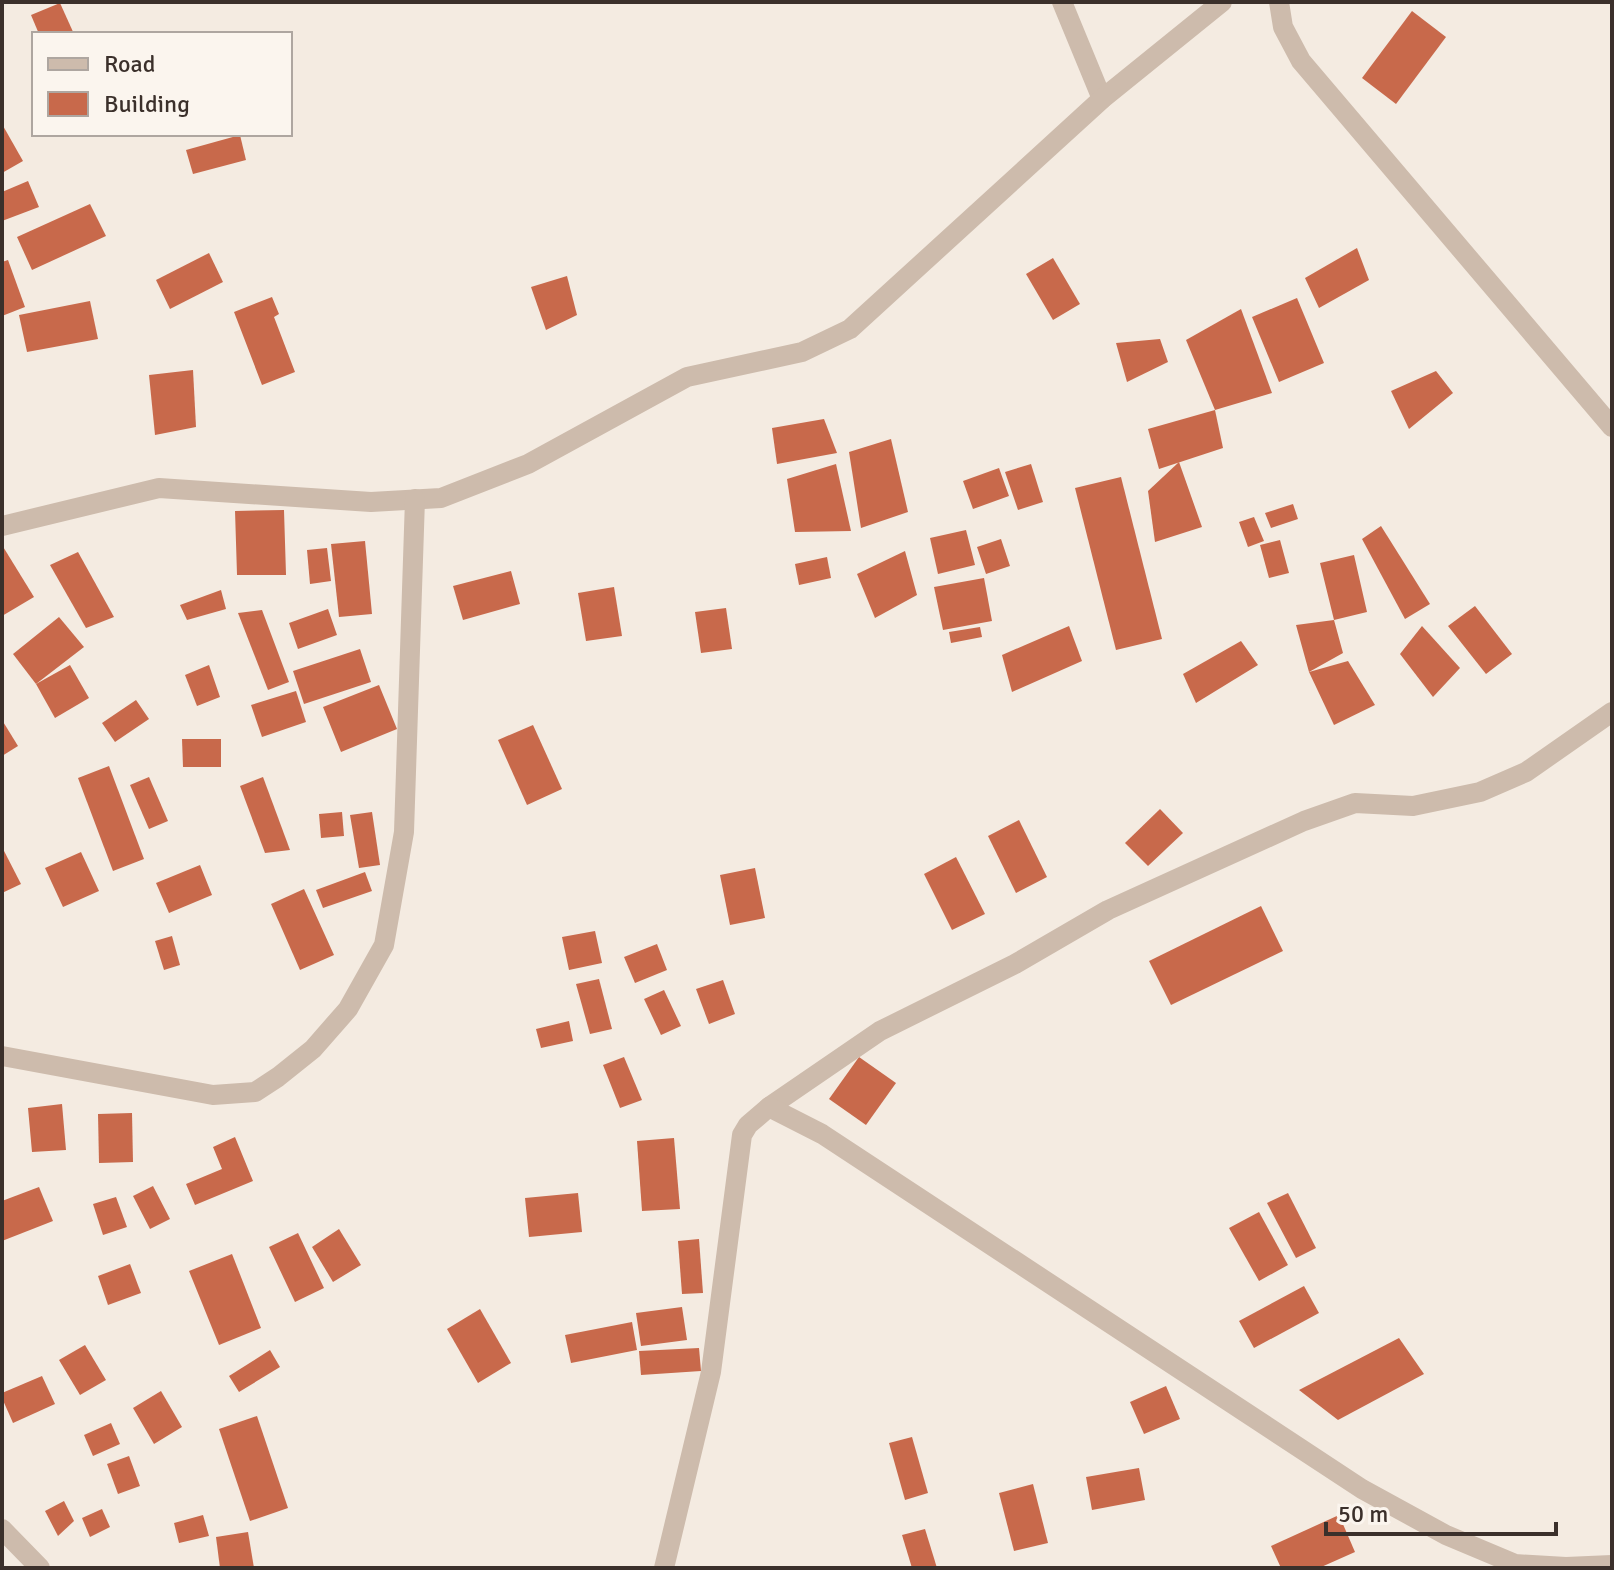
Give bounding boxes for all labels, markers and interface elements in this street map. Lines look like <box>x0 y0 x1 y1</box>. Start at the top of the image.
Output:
legend <box>32 32 292 136</box>
text: Road <box>104 49 155 79</box>
text: Building <box>104 89 190 119</box>
scale bar <box>1326 1486 1556 1536</box>
text: 50 m <box>1338 1499 1388 1529</box>

